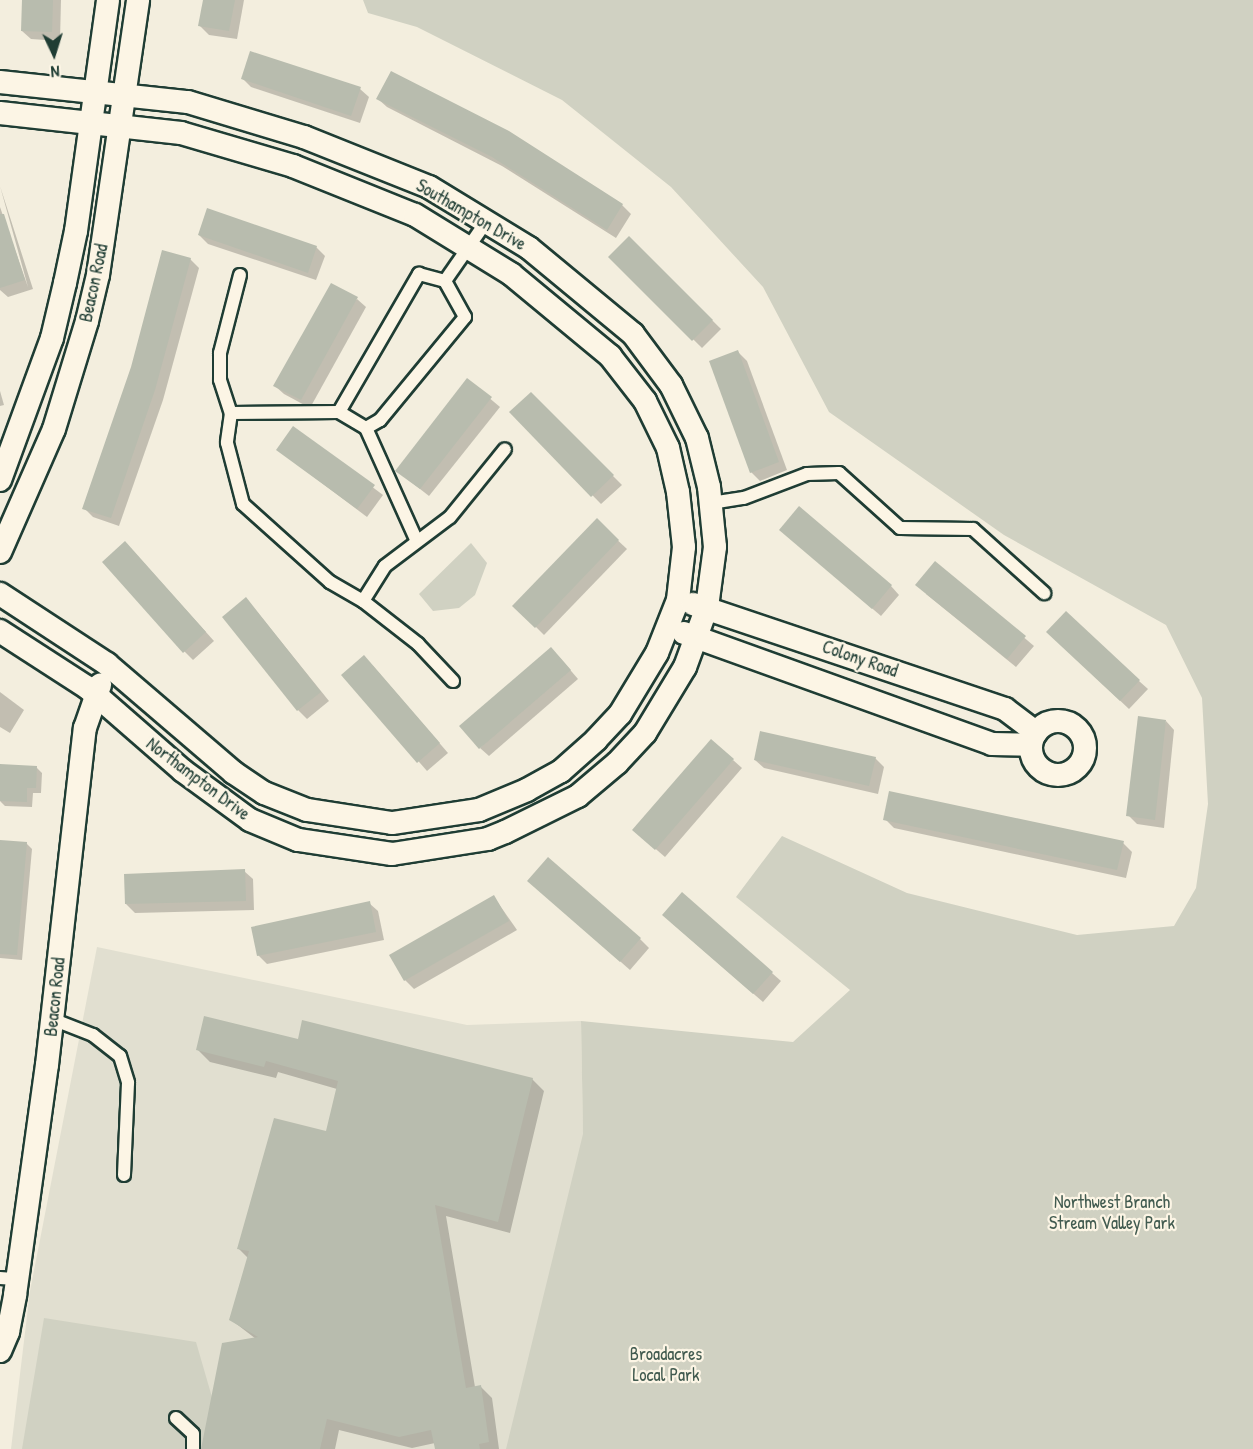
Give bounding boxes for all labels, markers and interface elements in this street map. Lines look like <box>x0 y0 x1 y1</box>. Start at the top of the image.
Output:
north arrow <box>24 24 84 84</box>
text: N <box>50 61 60 83</box>
street label: Southampton Drive <box>412 175 530 255</box>
street label: Beacon Road <box>75 242 113 324</box>
street label: Colony Road <box>819 636 901 682</box>
street label: Northampton Drive <box>142 733 254 825</box>
street label: Beacon Road <box>40 956 70 1038</box>
park label: Northwest Branch Stream Valley Park <box>1049 1192 1175 1234</box>
park label: Broadacres Local Park <box>630 1344 702 1386</box>

